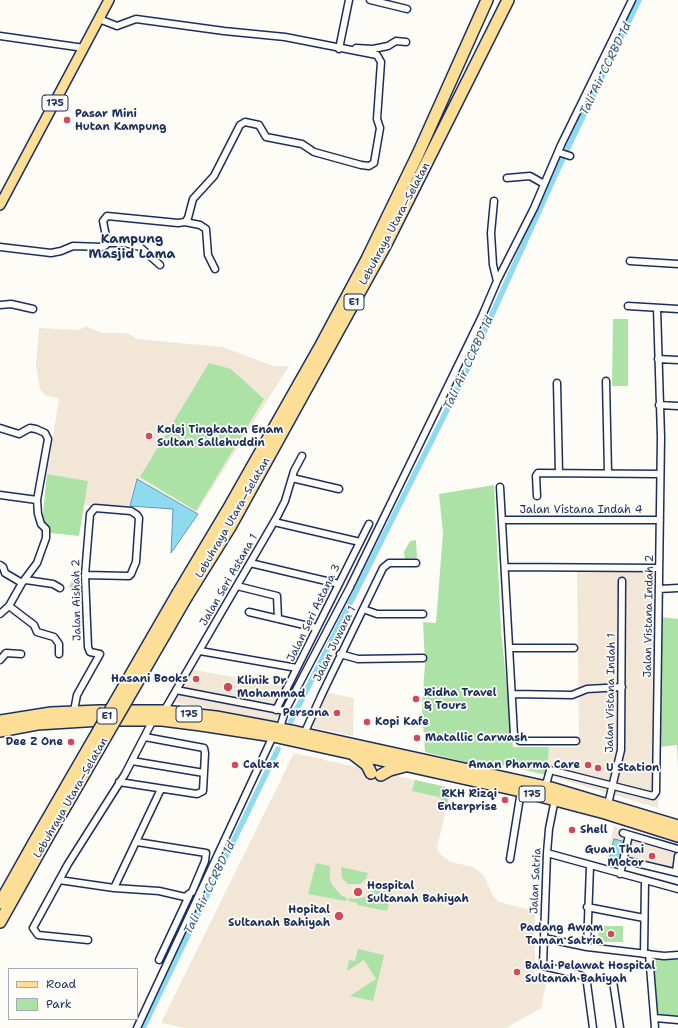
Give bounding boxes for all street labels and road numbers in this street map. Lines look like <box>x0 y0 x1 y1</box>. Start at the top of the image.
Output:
road number: 175 <box>42 95 68 111</box>
street label: Lebuhraya Utara–Selatan <box>357 160 433 288</box>
road number: E1 <box>344 294 364 310</box>
street label: Lebuhraya Utara–Selatan <box>193 455 273 581</box>
street label: Jalan Vistana Indah 4 <box>520 503 642 517</box>
street label: Jalan Seri Astana 1 <box>197 532 261 628</box>
street label: Jalan Vistana Indah 2 <box>641 555 657 677</box>
street label: Jalan Aishah 2 <box>70 559 84 641</box>
street label: Jalan Seri Astana 3 <box>285 562 343 664</box>
street label: Jalan Juwara 1 <box>311 604 359 684</box>
street label: Jalan Vistana Indah 1 <box>603 633 619 753</box>
road number: 175 <box>176 706 202 722</box>
road number: E1 <box>97 708 117 724</box>
street label: Lebuhraya Utara–Selatan <box>31 735 111 861</box>
road number: 175 <box>519 786 545 802</box>
street label: Jalan Satria <box>528 848 544 914</box>

